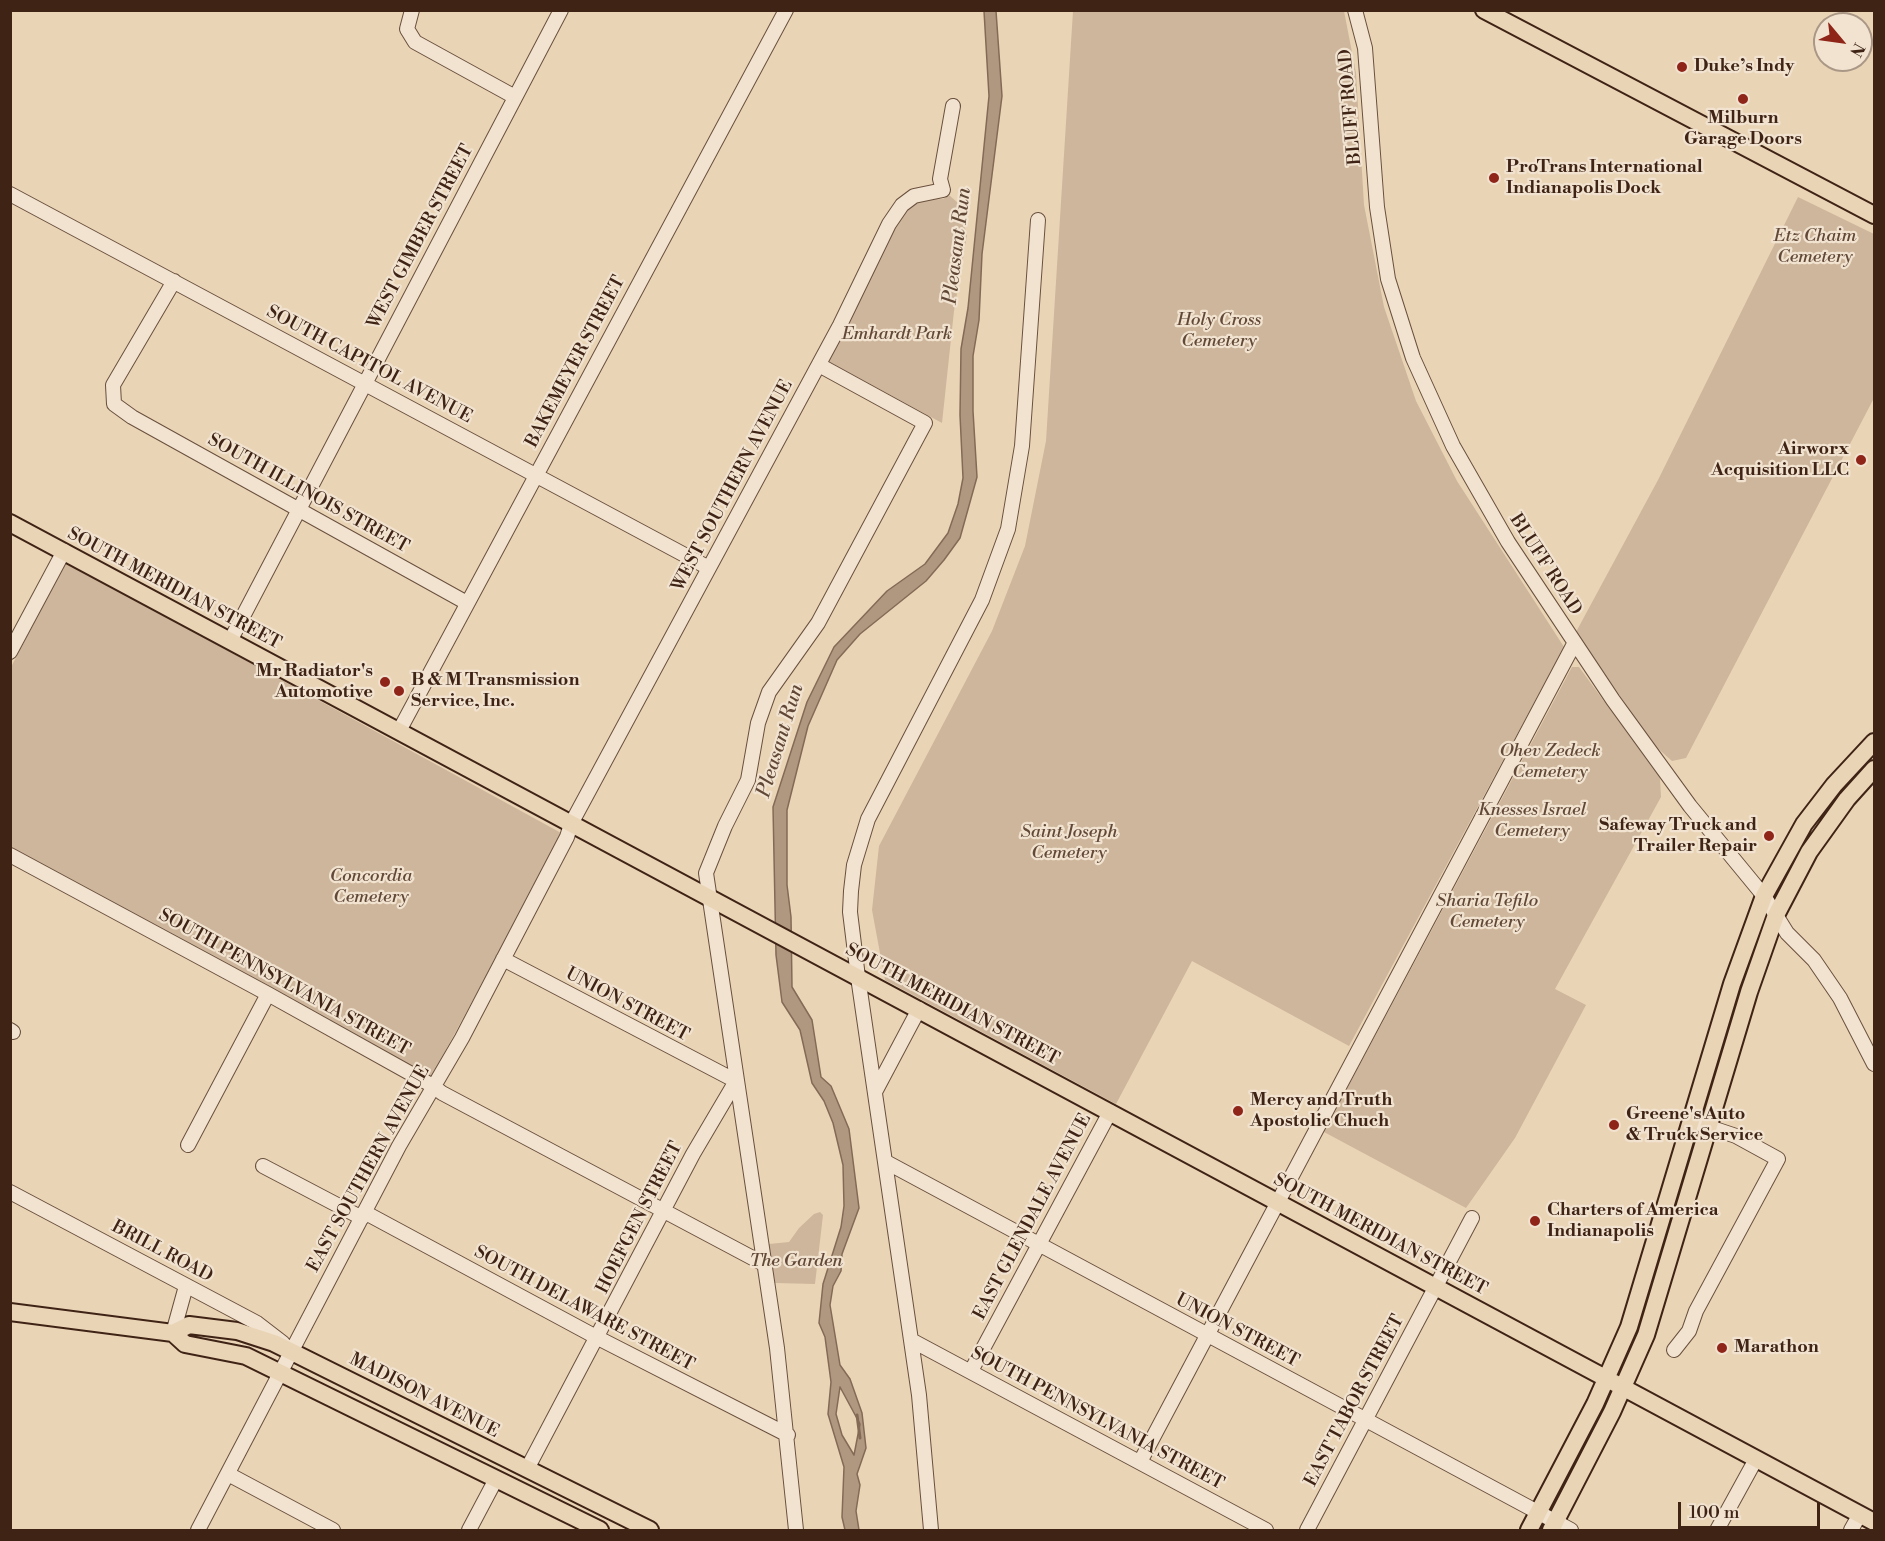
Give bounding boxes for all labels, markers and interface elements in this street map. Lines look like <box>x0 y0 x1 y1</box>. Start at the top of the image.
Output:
north arrow <box>1813 12 1873 72</box>
text: N <box>1845 39 1869 60</box>
street label: BLUFF ROAD <box>1335 48 1367 166</box>
place label: Duke’s Indy <box>1694 56 1794 78</box>
marker: Duke’s Indy <box>1675 60 1689 74</box>
marker: Milburn Garage Doors <box>1736 92 1750 106</box>
place label: Milburn Garage Doors <box>1684 108 1802 150</box>
street label: WEST GIMBER STREET <box>363 141 479 333</box>
place label: ProTrans International Indianapolis Dock <box>1506 157 1703 200</box>
marker: ProTrans International Indianapolis Dock <box>1487 171 1501 185</box>
water label: Pleasant Run <box>939 186 977 306</box>
park label: Etz Chaim Cemetery <box>1774 226 1856 268</box>
street label: BAKEMEYER STREET <box>522 272 630 452</box>
street label: SOUTH CAPITOL AVENUE <box>262 301 476 429</box>
park label: Holy Cross Cemetery <box>1177 310 1261 352</box>
park label: Emhardt Park <box>842 324 952 346</box>
street label: WEST SOUTHERN AVENUE <box>668 376 798 596</box>
street label: SOUTH ILLINOIS STREET <box>204 430 412 558</box>
place label: Airworx Acquisition LLC <box>1711 439 1849 482</box>
marker: Airworx Acquisition LLC <box>1854 453 1868 467</box>
street label: BLUFF ROAD <box>1504 510 1586 620</box>
street label: SOUTH MERIDIAN STREET <box>63 523 285 655</box>
place label: Mr Radiator's Automotive <box>256 661 373 704</box>
place label: B & M Transmission Service, Inc. <box>411 670 579 712</box>
marker: Mr Radiator's Automotive <box>378 675 392 689</box>
water label: Pleasant Run <box>752 681 810 801</box>
marker: B & M Transmission Service, Inc. <box>392 684 406 698</box>
park label: Ohev Zedeck Cemetery <box>1499 741 1601 783</box>
park label: Knesses Israel Cemetery <box>1478 800 1586 842</box>
place label: Safeway Truck and Trailer Repair <box>1599 815 1757 858</box>
park label: Saint Joseph Cemetery <box>1020 822 1118 864</box>
marker: Safeway Truck and Trailer Repair <box>1762 829 1776 843</box>
park label: Concordia Cemetery <box>330 866 412 908</box>
park label: Sharia Tefilo Cemetery <box>1436 891 1538 934</box>
street label: SOUTH PENNSYLVANIA STREET <box>155 905 413 1061</box>
street label: SOUTH MERIDIAN STREET <box>841 939 1063 1071</box>
street label: UNION STREET <box>561 963 693 1047</box>
street label: EAST SOUTHERN AVENUE <box>303 1062 435 1276</box>
place label: Mercy and Truth Apostolic Chuch <box>1250 1090 1392 1132</box>
marker: Mercy and Truth Apostolic Chuch <box>1231 1104 1245 1118</box>
place label: Greene's Auto & Truck Service <box>1626 1104 1763 1146</box>
street label: EAST GLENDALE AVENUE <box>969 1110 1097 1324</box>
marker: Greene's Auto & Truck Service <box>1607 1118 1621 1132</box>
street label: HOEFGEN STREET <box>592 1138 688 1298</box>
street label: SOUTH MERIDIAN STREET <box>1269 1169 1491 1301</box>
place label: Charters of America Indianapolis <box>1547 1200 1719 1242</box>
marker: Charters of America Indianapolis <box>1528 1214 1542 1228</box>
street label: BRILL ROAD <box>108 1216 216 1288</box>
street label: SOUTH DELAWARE STREET <box>470 1242 698 1376</box>
park label: The Garden <box>749 1251 843 1273</box>
street label: UNION STREET <box>1171 1289 1303 1373</box>
street label: EAST TABOR STREET <box>1301 1312 1409 1490</box>
place label: Marathon <box>1734 1337 1819 1359</box>
marker: Marathon <box>1715 1341 1729 1355</box>
street label: SOUTH PENNSYLVANIA STREET <box>967 1343 1227 1495</box>
street label: MADISON AVENUE <box>346 1349 502 1443</box>
scale bar <box>1681 1490 1824 1528</box>
text: 100 m <box>1689 1501 1740 1524</box>

